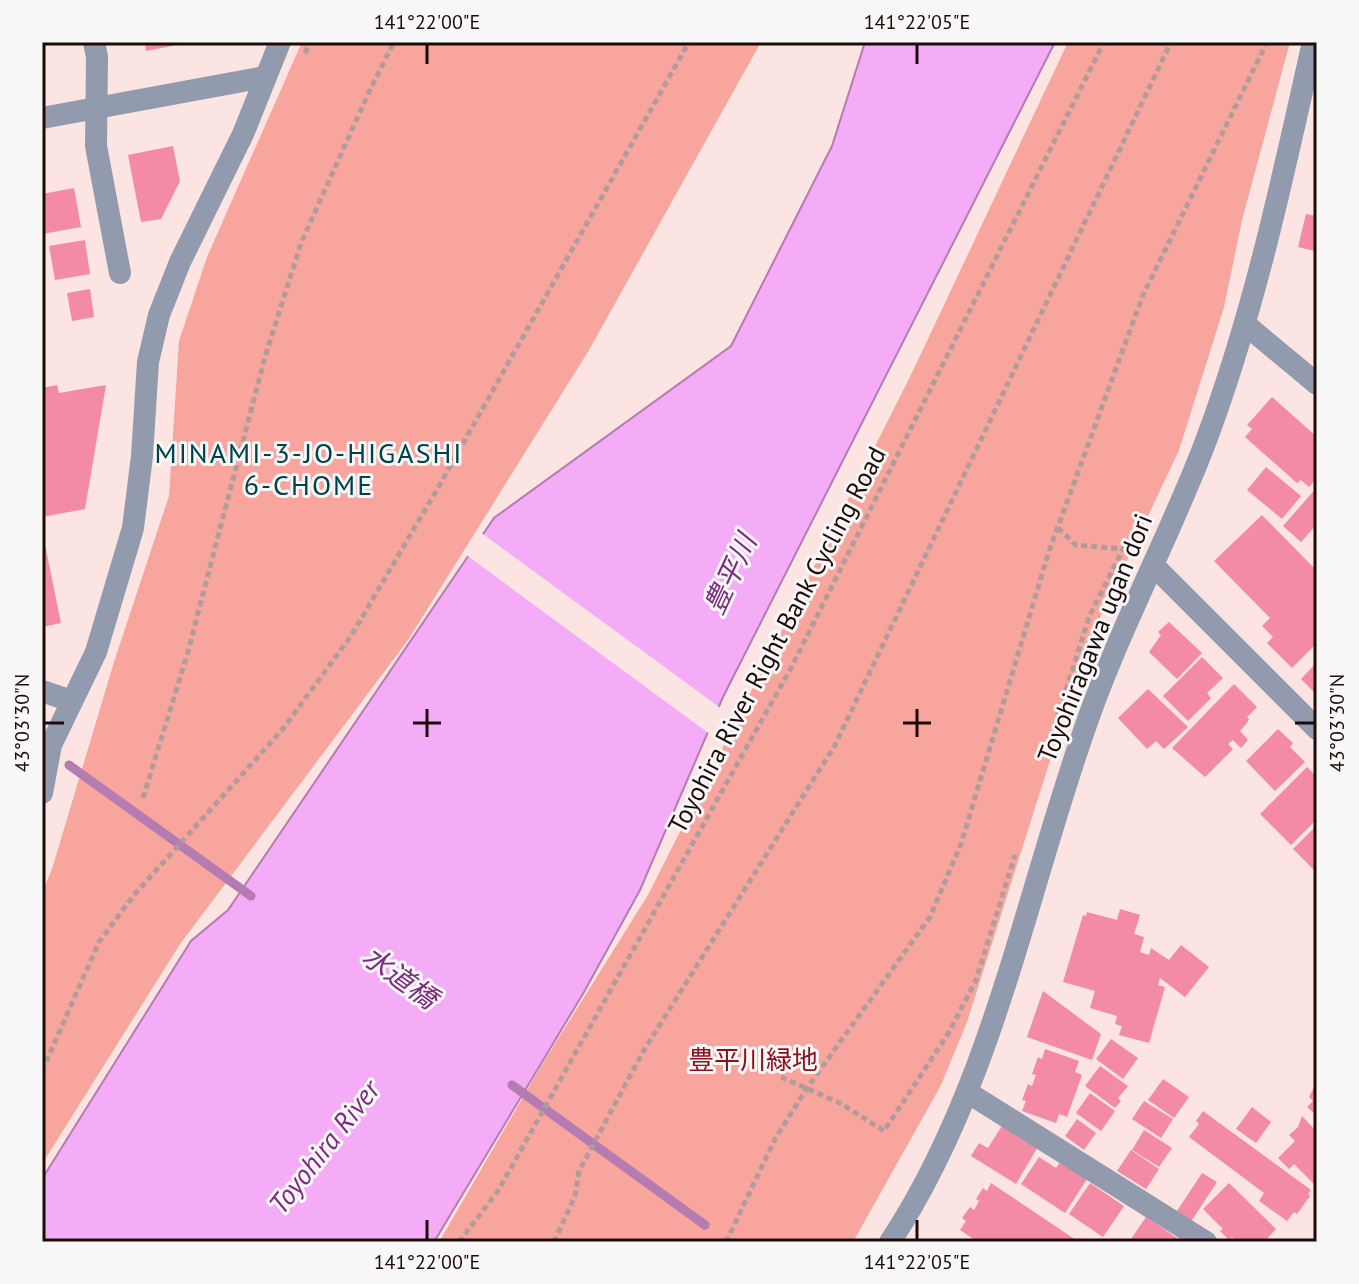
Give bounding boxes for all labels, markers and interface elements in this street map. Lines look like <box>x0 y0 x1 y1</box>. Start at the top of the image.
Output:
text: 141°22'00"E <box>374 9 480 35</box>
text: 141°22'05"E <box>864 9 970 35</box>
district label: MINAMI-3-JO-HIGASHI 6-CHOME <box>155 434 463 503</box>
street label: Toyohira River Right Bank Cycling Road <box>660 441 893 839</box>
street label: Toyohiragawa ugan dori <box>1030 509 1159 767</box>
water label: 豊平川 <box>695 525 765 620</box>
text: 43°03'30"N <box>9 674 35 772</box>
text: 43°03'30"N <box>1324 674 1350 772</box>
water label: 水道橋 <box>355 937 448 1019</box>
park label: 豊平川緑地 <box>688 1043 818 1076</box>
water label: Toyohira River <box>260 1071 389 1221</box>
text: 141°22'00"E <box>374 1249 480 1275</box>
text: 141°22'05"E <box>864 1249 970 1275</box>

